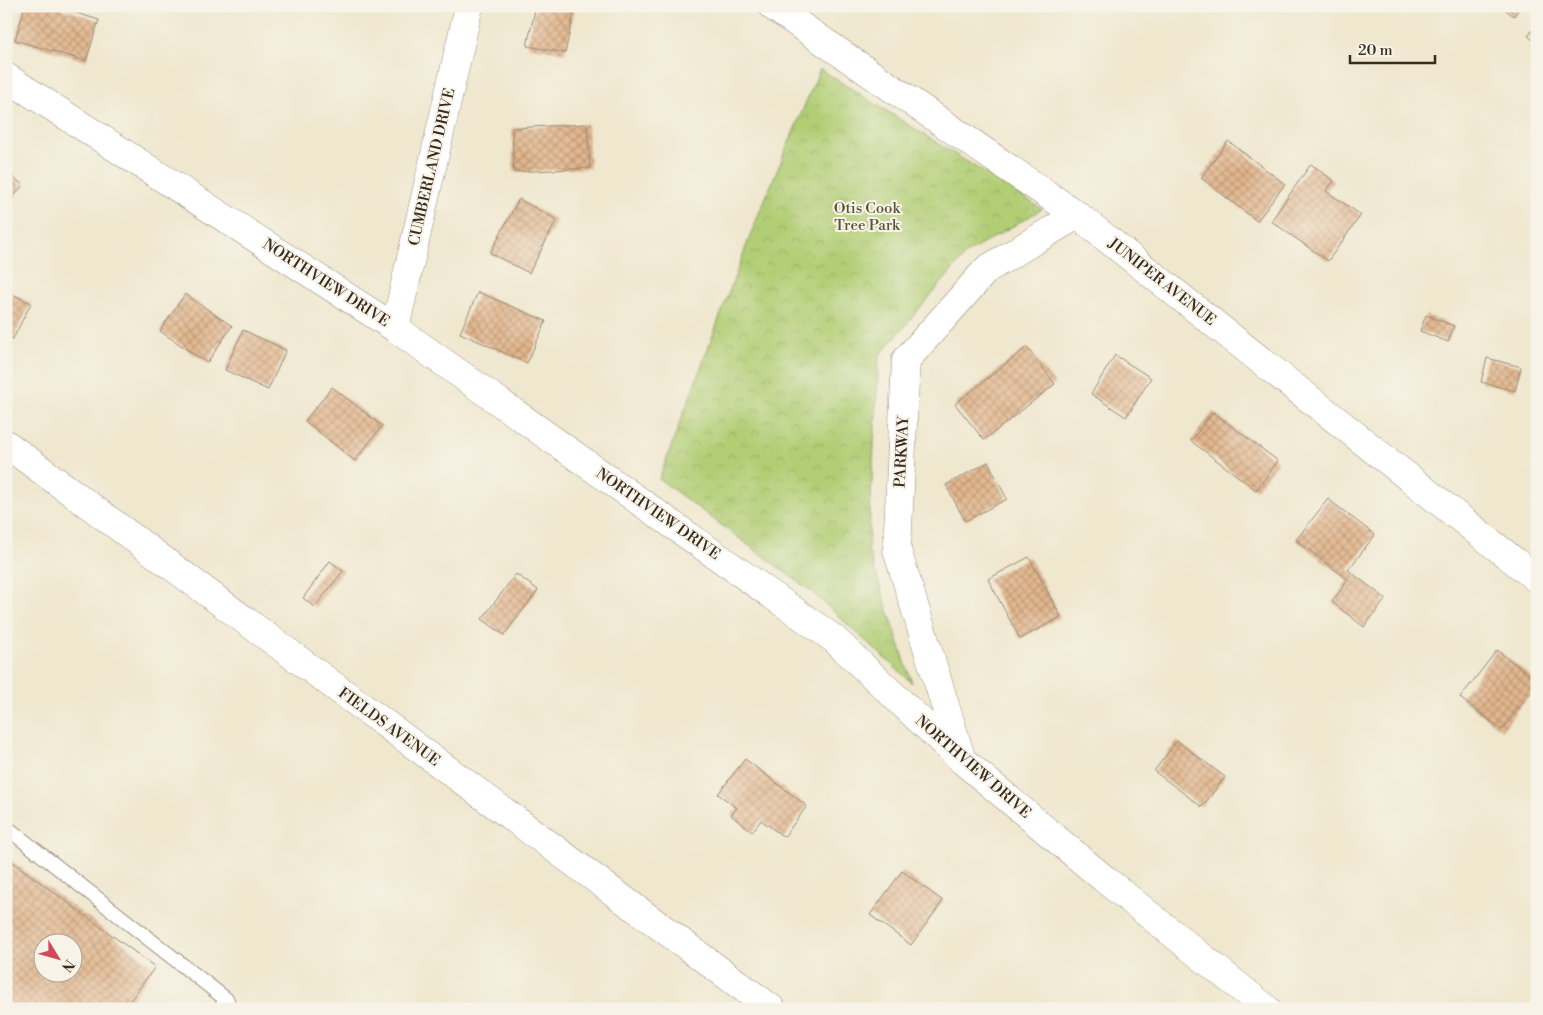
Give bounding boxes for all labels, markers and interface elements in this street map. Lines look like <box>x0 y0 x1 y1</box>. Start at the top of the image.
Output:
scale bar <box>1350 32 1436 64</box>
text: 20 m <box>1358 41 1393 60</box>
street label: CUMBERLAND DRIVE <box>405 86 459 248</box>
park label: Otis Cook Tree Park <box>834 199 901 235</box>
street label: JUNIPER AVENUE <box>1104 234 1220 330</box>
street label: NORTHVIEW DRIVE <box>259 235 393 331</box>
street label: PARKWAY <box>891 415 913 488</box>
street label: NORTHVIEW DRIVE <box>592 464 724 564</box>
street label: FIELDS AVENUE <box>334 684 444 770</box>
street label: NORTHVIEW DRIVE <box>911 711 1035 823</box>
north arrow <box>32 932 82 982</box>
text: N <box>57 955 78 975</box>

